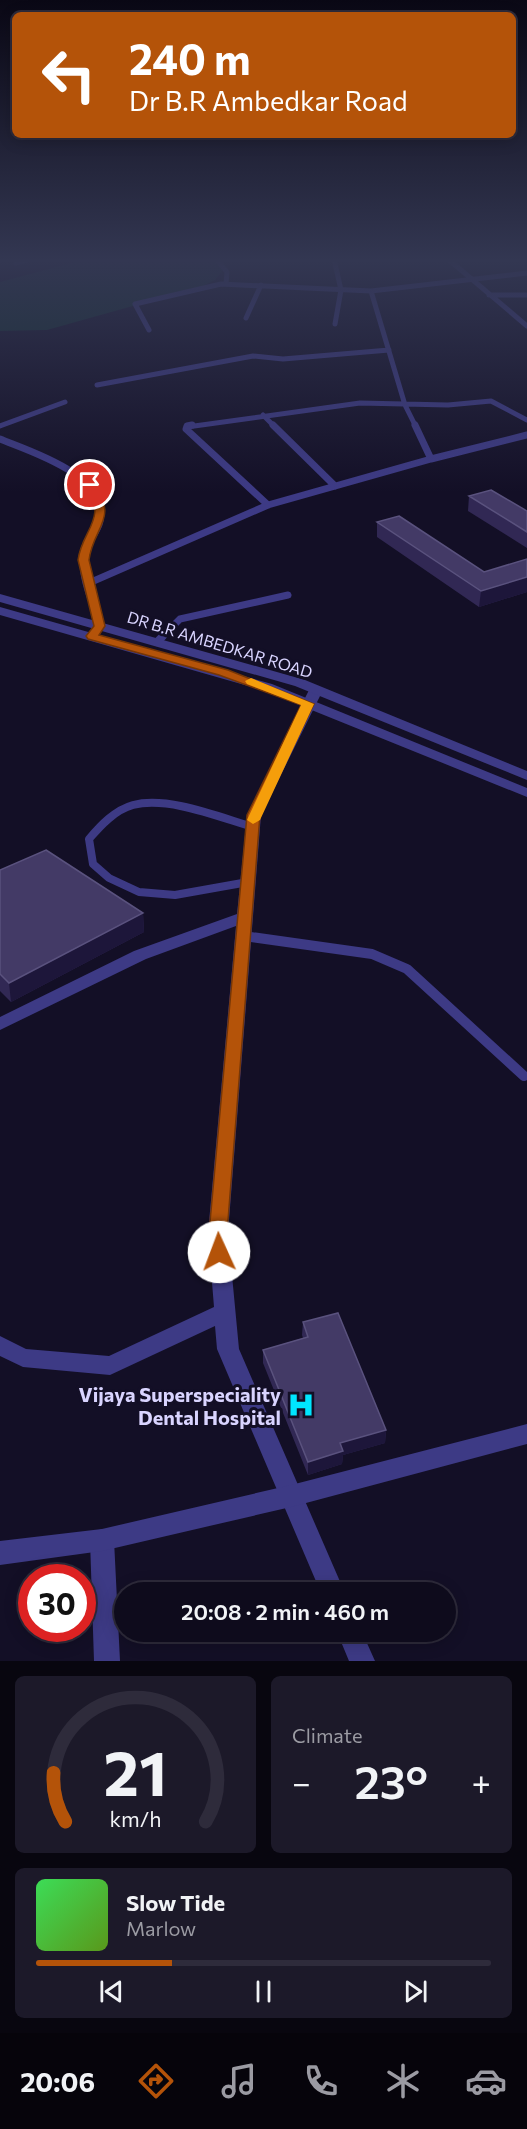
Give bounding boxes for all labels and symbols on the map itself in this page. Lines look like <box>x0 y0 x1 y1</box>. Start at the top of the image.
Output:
pin <box>64 459 115 510</box>
street label: DR B.R AMBEDKAR ROAD <box>125 607 315 681</box>
position arrow <box>187 1220 251 1284</box>
place label: Vijaya Superspeciality Dental Hospital <box>79 1382 281 1429</box>
hospital icon: Vijaya Superspeciality Dental Hospital <box>286 1390 316 1420</box>
speed limit sign: 30 <box>18 1564 96 1642</box>

